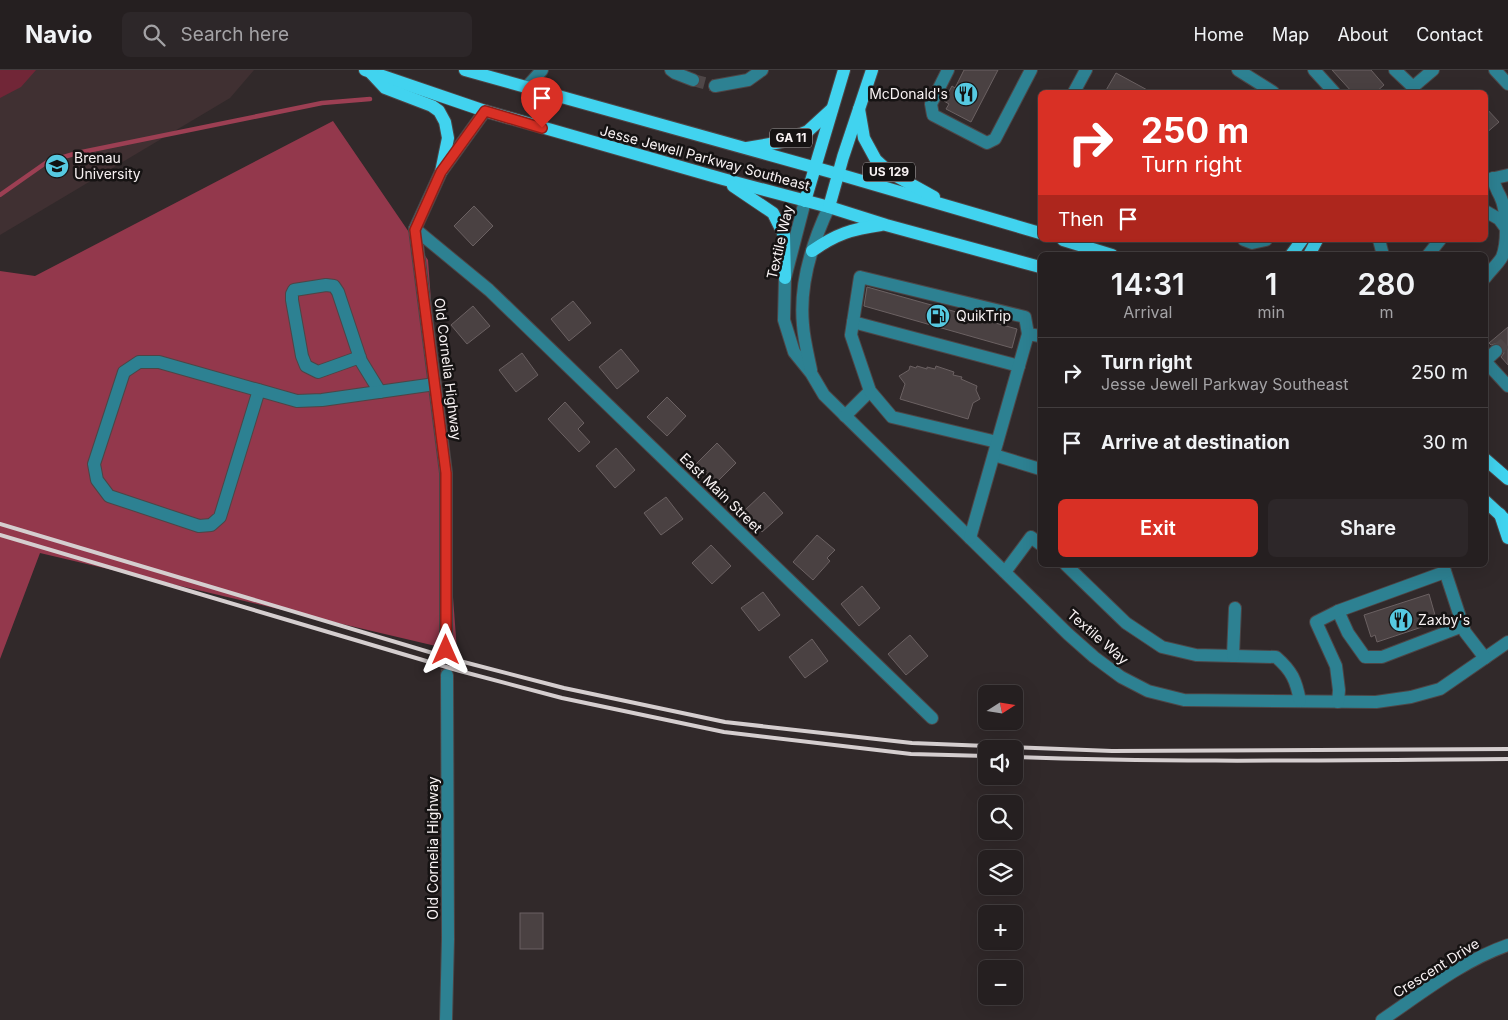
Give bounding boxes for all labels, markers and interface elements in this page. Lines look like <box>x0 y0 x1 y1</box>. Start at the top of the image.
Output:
search box <box>122 12 472 57</box>
text: Navio <box>25 20 92 49</box>
icon: search <box>140 21 168 49</box>
text: Search here <box>180 23 289 46</box>
text: Home <box>1194 24 1244 45</box>
text: Map <box>1272 24 1309 45</box>
text: About <box>1337 24 1388 45</box>
text: Contact <box>1416 24 1483 45</box>
pin <box>521 77 563 128</box>
restaurant icon: McDonald's <box>953 81 979 107</box>
icon: arrive <box>528 84 556 112</box>
place label: McDonald's <box>869 85 948 102</box>
text: 250 m <box>1141 109 1249 151</box>
icon: right <box>1058 110 1123 175</box>
street label: Jesse Jewell Parkway Southeast <box>598 121 812 194</box>
road number: GA 11 <box>770 128 812 148</box>
place label: Brenau University <box>74 149 141 182</box>
text: Turn right <box>1141 151 1242 177</box>
school or university icon: Brenau University <box>44 153 70 179</box>
road number: US 129 <box>863 162 915 181</box>
street label: Textile Way <box>763 203 796 281</box>
icon: arrive <box>1114 205 1142 233</box>
text: Then <box>1058 208 1104 231</box>
text: 14:31 <box>1111 266 1185 302</box>
text: 1 <box>1265 266 1278 302</box>
text: 280 <box>1358 266 1415 302</box>
street label: Old Cornelia Highway <box>431 297 466 441</box>
text: Arrival <box>1123 302 1172 322</box>
text: min <box>1257 302 1285 322</box>
text: m <box>1379 302 1393 322</box>
fuel station icon: QuikTrip <box>925 303 951 329</box>
place label: QuikTrip <box>956 307 1011 324</box>
text: Turn right <box>1101 351 1192 374</box>
icon: right <box>1058 359 1086 387</box>
text: 250 m <box>1411 361 1468 384</box>
text: Jesse Jewell Parkway Southeast <box>1101 374 1349 394</box>
icon: arrive <box>1058 429 1086 457</box>
text: Arrive at destination <box>1101 431 1290 454</box>
text: 30 m <box>1422 431 1468 454</box>
street label: East Main Street <box>677 449 766 536</box>
button: Exit <box>1058 499 1258 557</box>
button: Share <box>1268 499 1468 557</box>
street label: Textile Way <box>1064 605 1133 668</box>
restaurant icon: Zaxby's <box>1388 607 1414 633</box>
place label: Zaxby's <box>1418 611 1470 628</box>
position arrow <box>419 623 471 675</box>
north arrow <box>978 685 1022 730</box>
map controls <box>978 685 1023 1005</box>
button: sound <box>978 740 1023 785</box>
street label: Old Cornelia Highway <box>424 776 441 920</box>
button: search <box>978 795 1023 840</box>
button: layers <box>978 850 1023 895</box>
button: + <box>978 905 1023 950</box>
street label: Crescent Drive <box>1389 934 1482 1001</box>
button: − <box>978 960 1023 1005</box>

